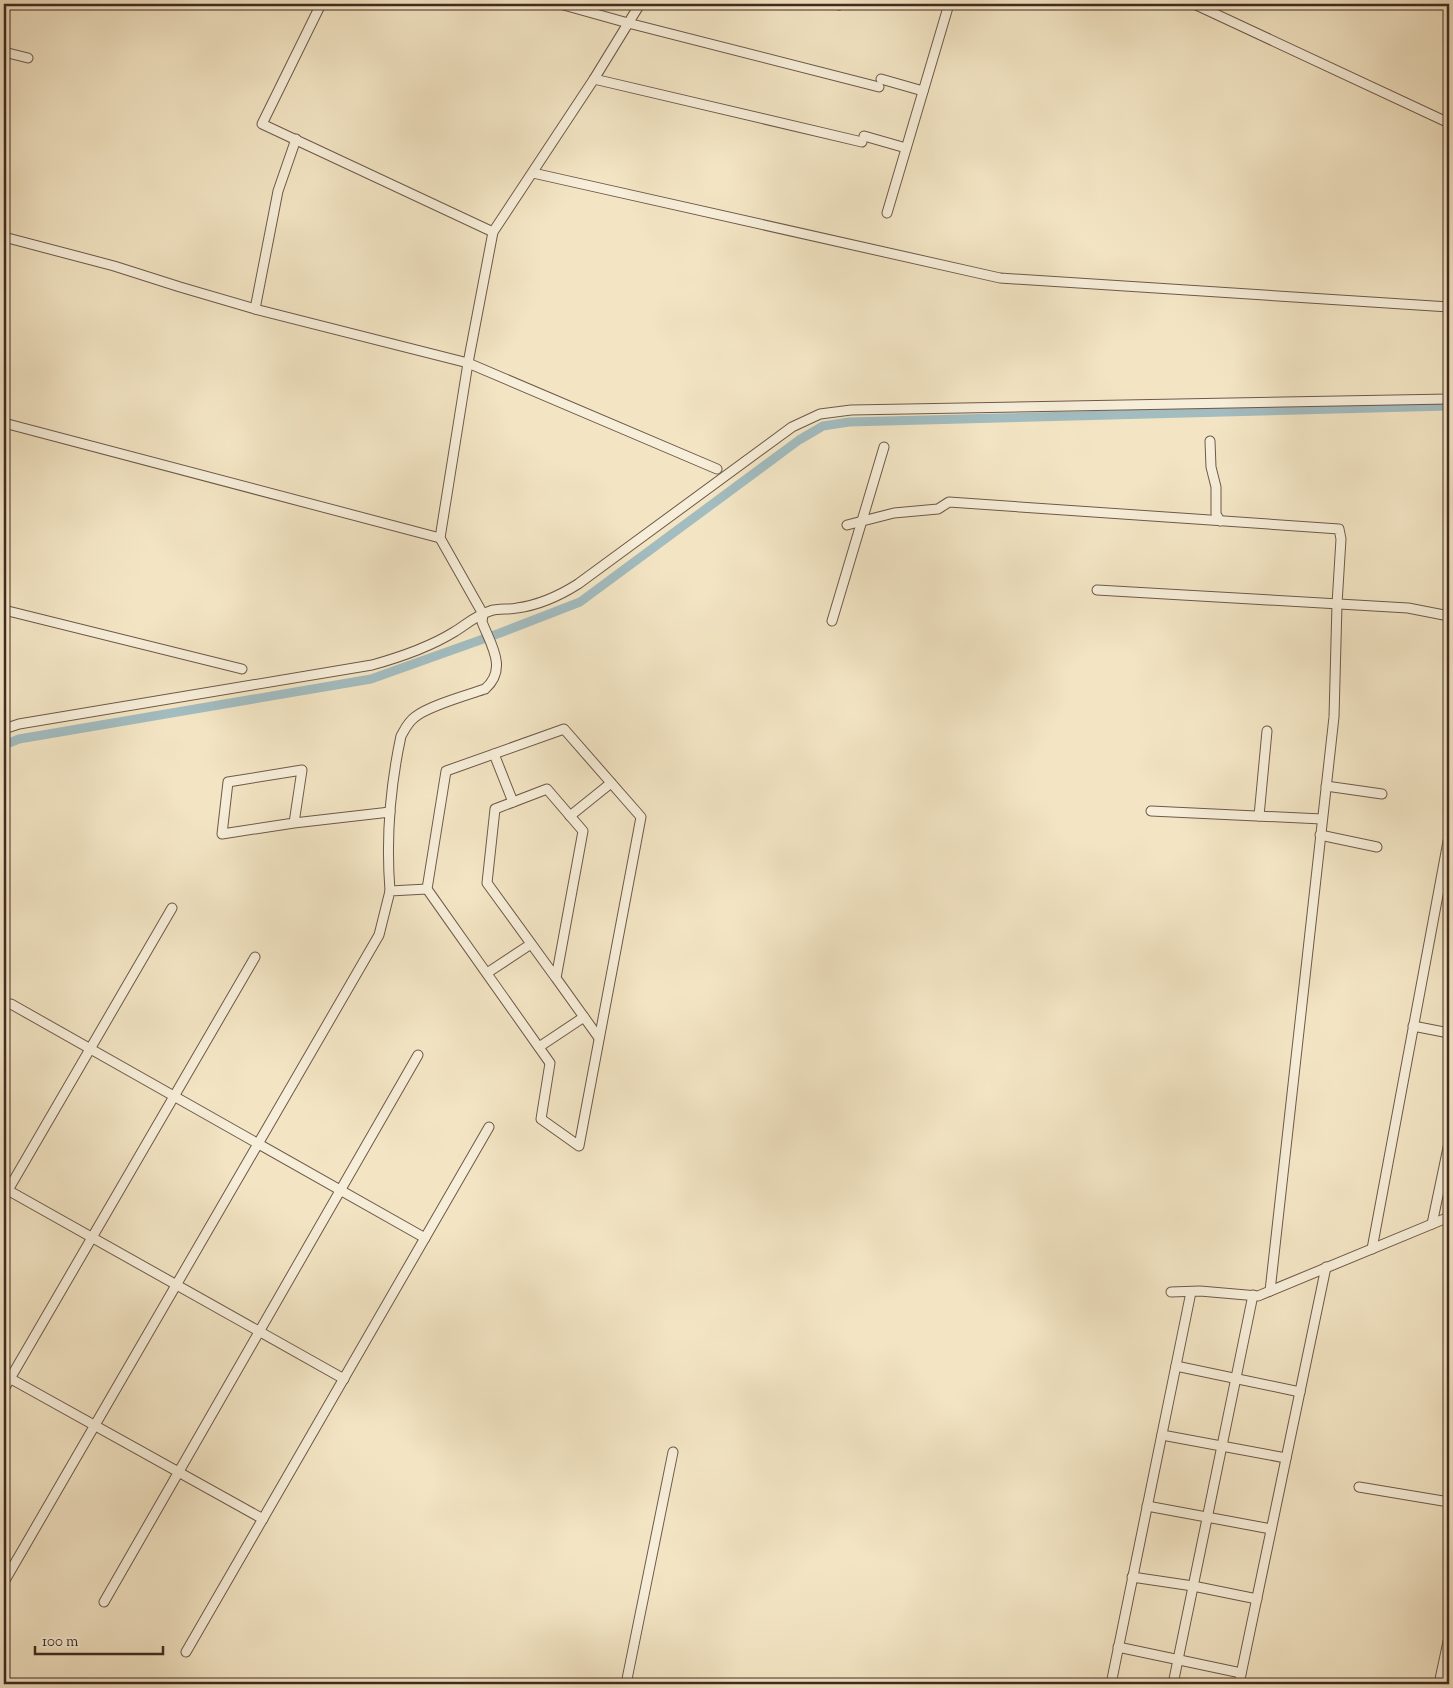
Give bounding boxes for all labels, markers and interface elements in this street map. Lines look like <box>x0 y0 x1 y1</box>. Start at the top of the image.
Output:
scale bar <box>35 1623 162 1655</box>
text: 100 m <box>42 1632 79 1653</box>

